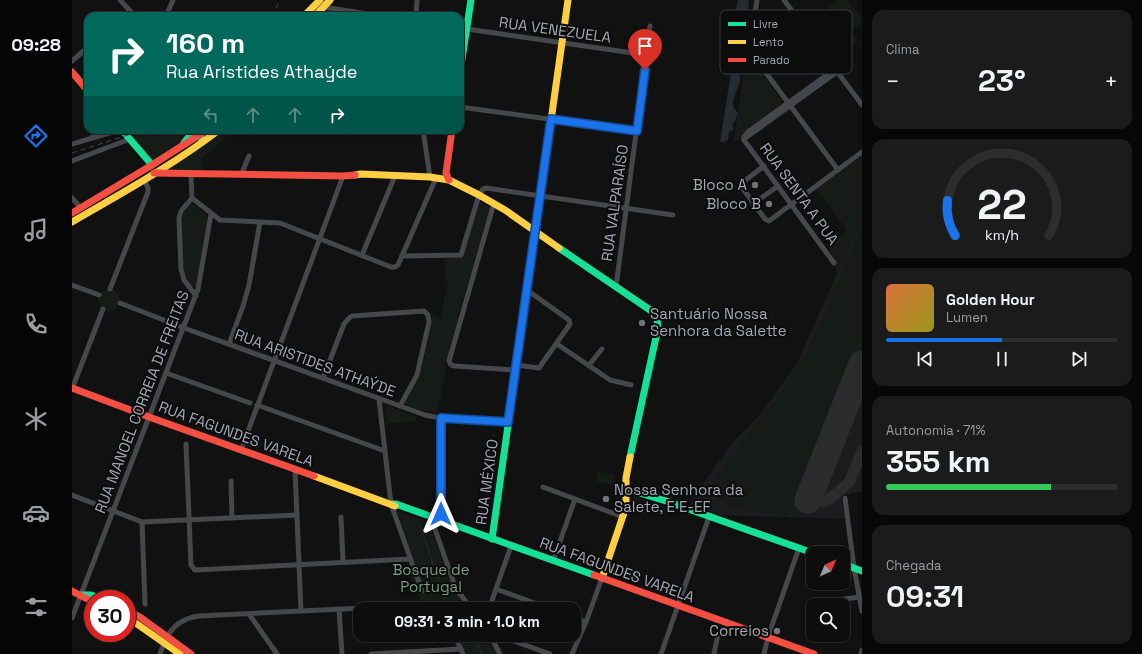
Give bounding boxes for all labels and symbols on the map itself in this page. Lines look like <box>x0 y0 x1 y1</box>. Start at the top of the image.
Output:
legend <box>720 10 852 74</box>
street label: RUA VENEZUELA <box>498 12 613 47</box>
text: Livre <box>753 17 778 31</box>
pin <box>628 29 662 70</box>
text: Lento <box>753 35 784 49</box>
text: Parado <box>753 53 790 67</box>
street label: RUA SENTA A PUA <box>756 139 843 249</box>
street label: RUA VALPARAÍSO <box>597 143 632 263</box>
place label: Bloco A <box>693 175 748 194</box>
marker: Bloco A <box>750 180 760 190</box>
place label: Bloco B <box>706 194 761 213</box>
marker: Bloco B <box>764 199 774 209</box>
street label: RUA MANOEL CORREIA DE FREITAS <box>90 288 193 516</box>
place label: Santuário Nossa Senhora da Salette <box>650 304 787 340</box>
marker: Santuário Nossa Senhora da Salette <box>637 318 647 328</box>
street label: RUA ARISTIDES ATHAÝDE <box>232 325 398 401</box>
street label: RUA FAGUNDES VARELA <box>156 397 317 471</box>
street label: RUA MÉXICO <box>471 438 502 526</box>
place label: Nossa Senhora da Salete, E E-EF <box>614 480 744 516</box>
position arrow <box>420 493 462 535</box>
marker: Nossa Senhora da Salete, E E-EF <box>601 494 611 504</box>
street label: RUA FAGUNDES VARELA <box>537 533 698 607</box>
north arrow <box>806 546 850 590</box>
park label: Bosque de Portugal <box>392 560 470 596</box>
speed limit sign: 30 <box>84 590 136 642</box>
place label: Correios <box>709 621 769 640</box>
marker: Correios <box>772 626 782 636</box>

